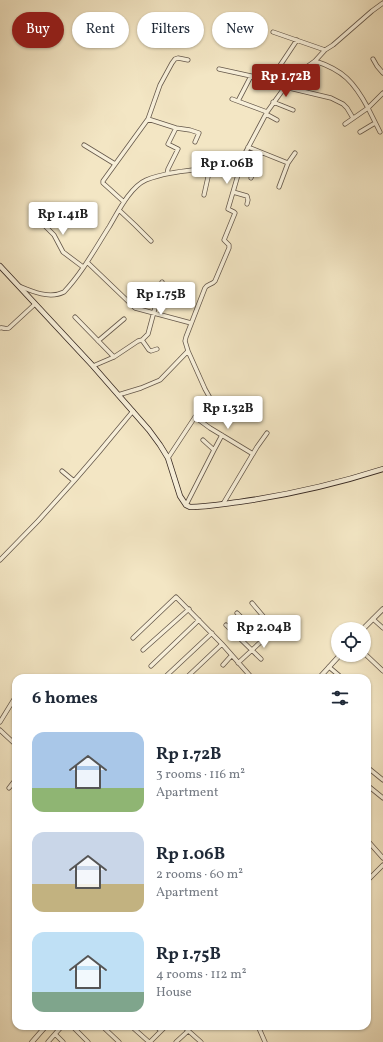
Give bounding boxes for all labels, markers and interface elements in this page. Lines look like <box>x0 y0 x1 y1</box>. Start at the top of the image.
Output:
chip: Buy <box>12 12 64 48</box>
chip: Rent <box>72 12 129 48</box>
chip: Filters <box>137 12 204 48</box>
chip: New <box>212 12 268 48</box>
pin: Rp 1.72B <box>245 64 327 98</box>
text: Rp 1.72B <box>261 68 311 86</box>
pin: Rp 1.06B <box>186 151 268 185</box>
text: Rp 1.06B <box>201 155 253 173</box>
pin: Rp 1.41B <box>22 202 104 236</box>
text: Rp 1.41B <box>38 206 88 224</box>
pin: Rp 1.75B <box>120 282 202 316</box>
text: Rp 1.75B <box>136 286 186 304</box>
pin: Rp 1.32B <box>187 396 269 430</box>
text: Rp 1.32B <box>203 400 253 418</box>
pin: Rp 2.04B <box>223 615 305 649</box>
text: Rp 2.04B <box>237 619 291 637</box>
map controls <box>331 622 371 662</box>
button: locate <box>331 622 371 662</box>
text: 6 homes <box>32 687 98 710</box>
icon: filters <box>329 687 351 709</box>
text: Rp 1.72B <box>156 743 221 766</box>
icon: home <box>64 748 112 796</box>
text: 3 rooms · 116 m² <box>156 766 245 784</box>
text: Apartment <box>156 784 219 802</box>
text: Rp 1.06B <box>156 843 225 866</box>
icon: home <box>64 848 112 896</box>
text: 2 rooms · 60 m² <box>156 866 243 884</box>
text: Apartment <box>156 884 219 902</box>
text: Rp 1.75B <box>156 943 221 966</box>
icon: home <box>64 948 112 996</box>
text: 4 rooms · 112 m² <box>156 966 246 984</box>
text: House <box>156 984 192 1002</box>

